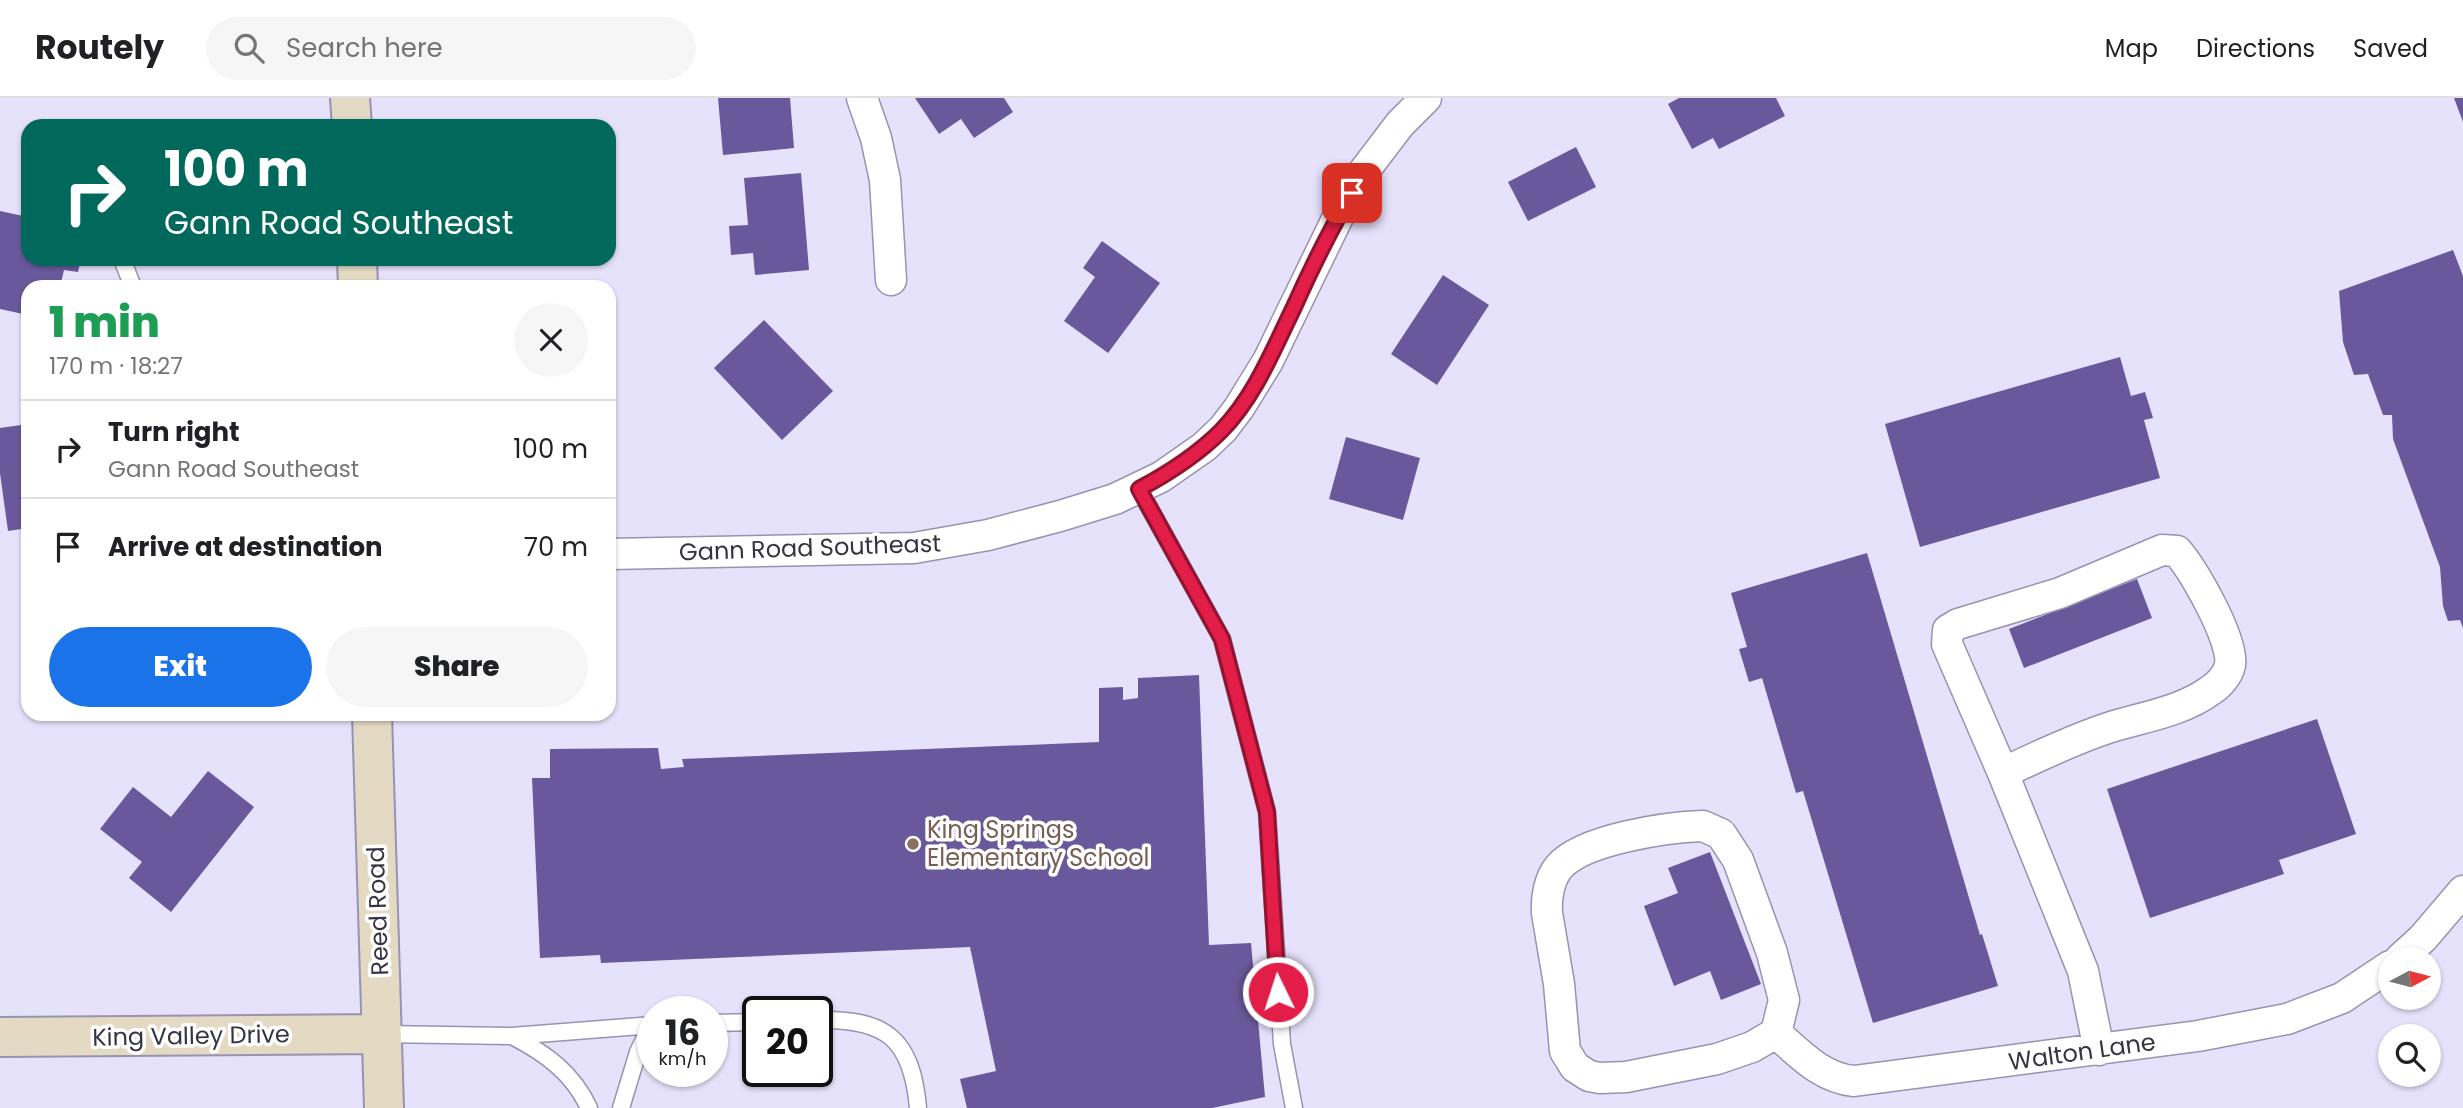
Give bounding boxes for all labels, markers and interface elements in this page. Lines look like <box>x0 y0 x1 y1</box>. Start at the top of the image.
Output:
search box <box>206 17 696 80</box>
text: Routely <box>35 24 164 71</box>
icon: search <box>230 29 268 67</box>
text: Search here <box>286 30 443 66</box>
text: Map <box>2105 32 2158 65</box>
text: Directions <box>2196 32 2315 65</box>
text: Saved <box>2353 32 2428 65</box>
text: 100 m <box>164 135 309 203</box>
icon: right <box>49 147 140 238</box>
pin <box>1322 163 1382 223</box>
icon: arrive <box>1333 174 1371 212</box>
text: Gann Road Southeast <box>164 200 513 245</box>
text: 1 min <box>49 293 160 352</box>
button: close <box>514 303 588 377</box>
text: 170 m · 18:27 <box>49 350 183 382</box>
text: Turn right <box>108 414 240 450</box>
icon: right <box>49 430 87 468</box>
text: 100 m <box>513 431 588 467</box>
text: Gann Road Southeast <box>108 453 359 485</box>
street label: Gann Road Southeast <box>678 526 942 569</box>
icon: arrive <box>49 528 87 566</box>
text: Arrive at destination <box>108 529 383 565</box>
text: 70 m <box>524 529 588 565</box>
button: Exit <box>49 627 312 707</box>
button: Share <box>326 627 588 707</box>
place label: King Springs Elementary School <box>927 813 1150 874</box>
marker: King Springs Elementary School <box>905 836 921 852</box>
street label: Reed Road <box>359 846 396 976</box>
north arrow <box>2378 947 2441 1010</box>
map controls <box>2378 947 2441 1087</box>
position arrow <box>1241 955 1315 1029</box>
speed limit sign: 20 <box>742 996 833 1087</box>
text: 16 <box>665 1008 700 1057</box>
street label: King Valley Drive <box>92 1017 290 1054</box>
button: search <box>2378 1024 2441 1087</box>
street label: Walton Lane <box>2006 1025 2158 1078</box>
text: km/h <box>659 1046 706 1071</box>

